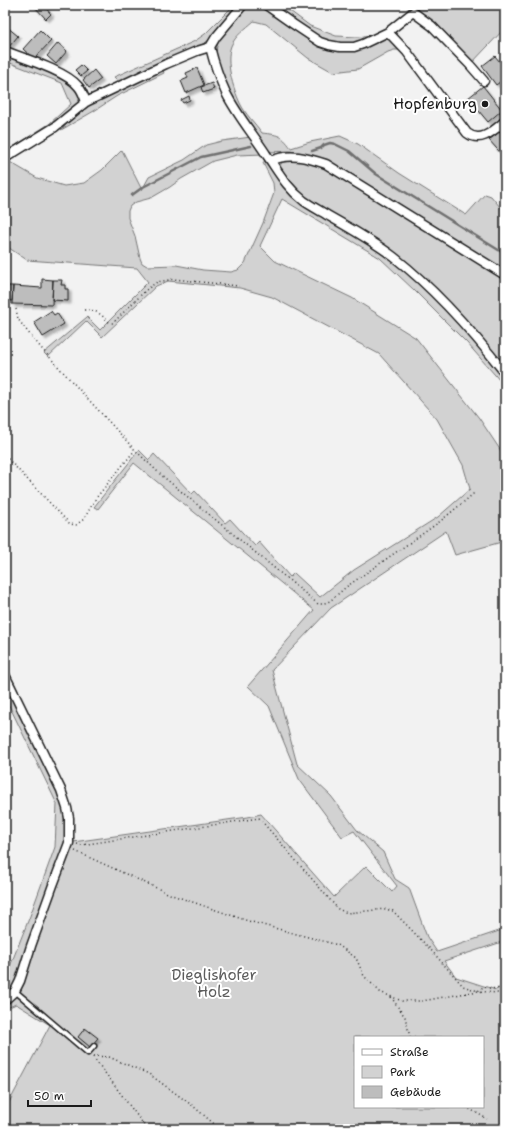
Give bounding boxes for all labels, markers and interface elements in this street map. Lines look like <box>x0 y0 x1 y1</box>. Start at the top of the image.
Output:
place label: Hopfenburg <box>393 94 477 114</box>
marker: Hopfenburg <box>480 99 490 109</box>
park label: Dieglishofer Holz <box>171 965 257 1002</box>
legend <box>354 1036 484 1108</box>
text: Straße <box>390 1044 429 1060</box>
text: Park <box>390 1064 416 1080</box>
scale bar <box>28 1082 91 1108</box>
text: Gebäude <box>390 1084 441 1100</box>
text: 50 m <box>34 1088 64 1104</box>

